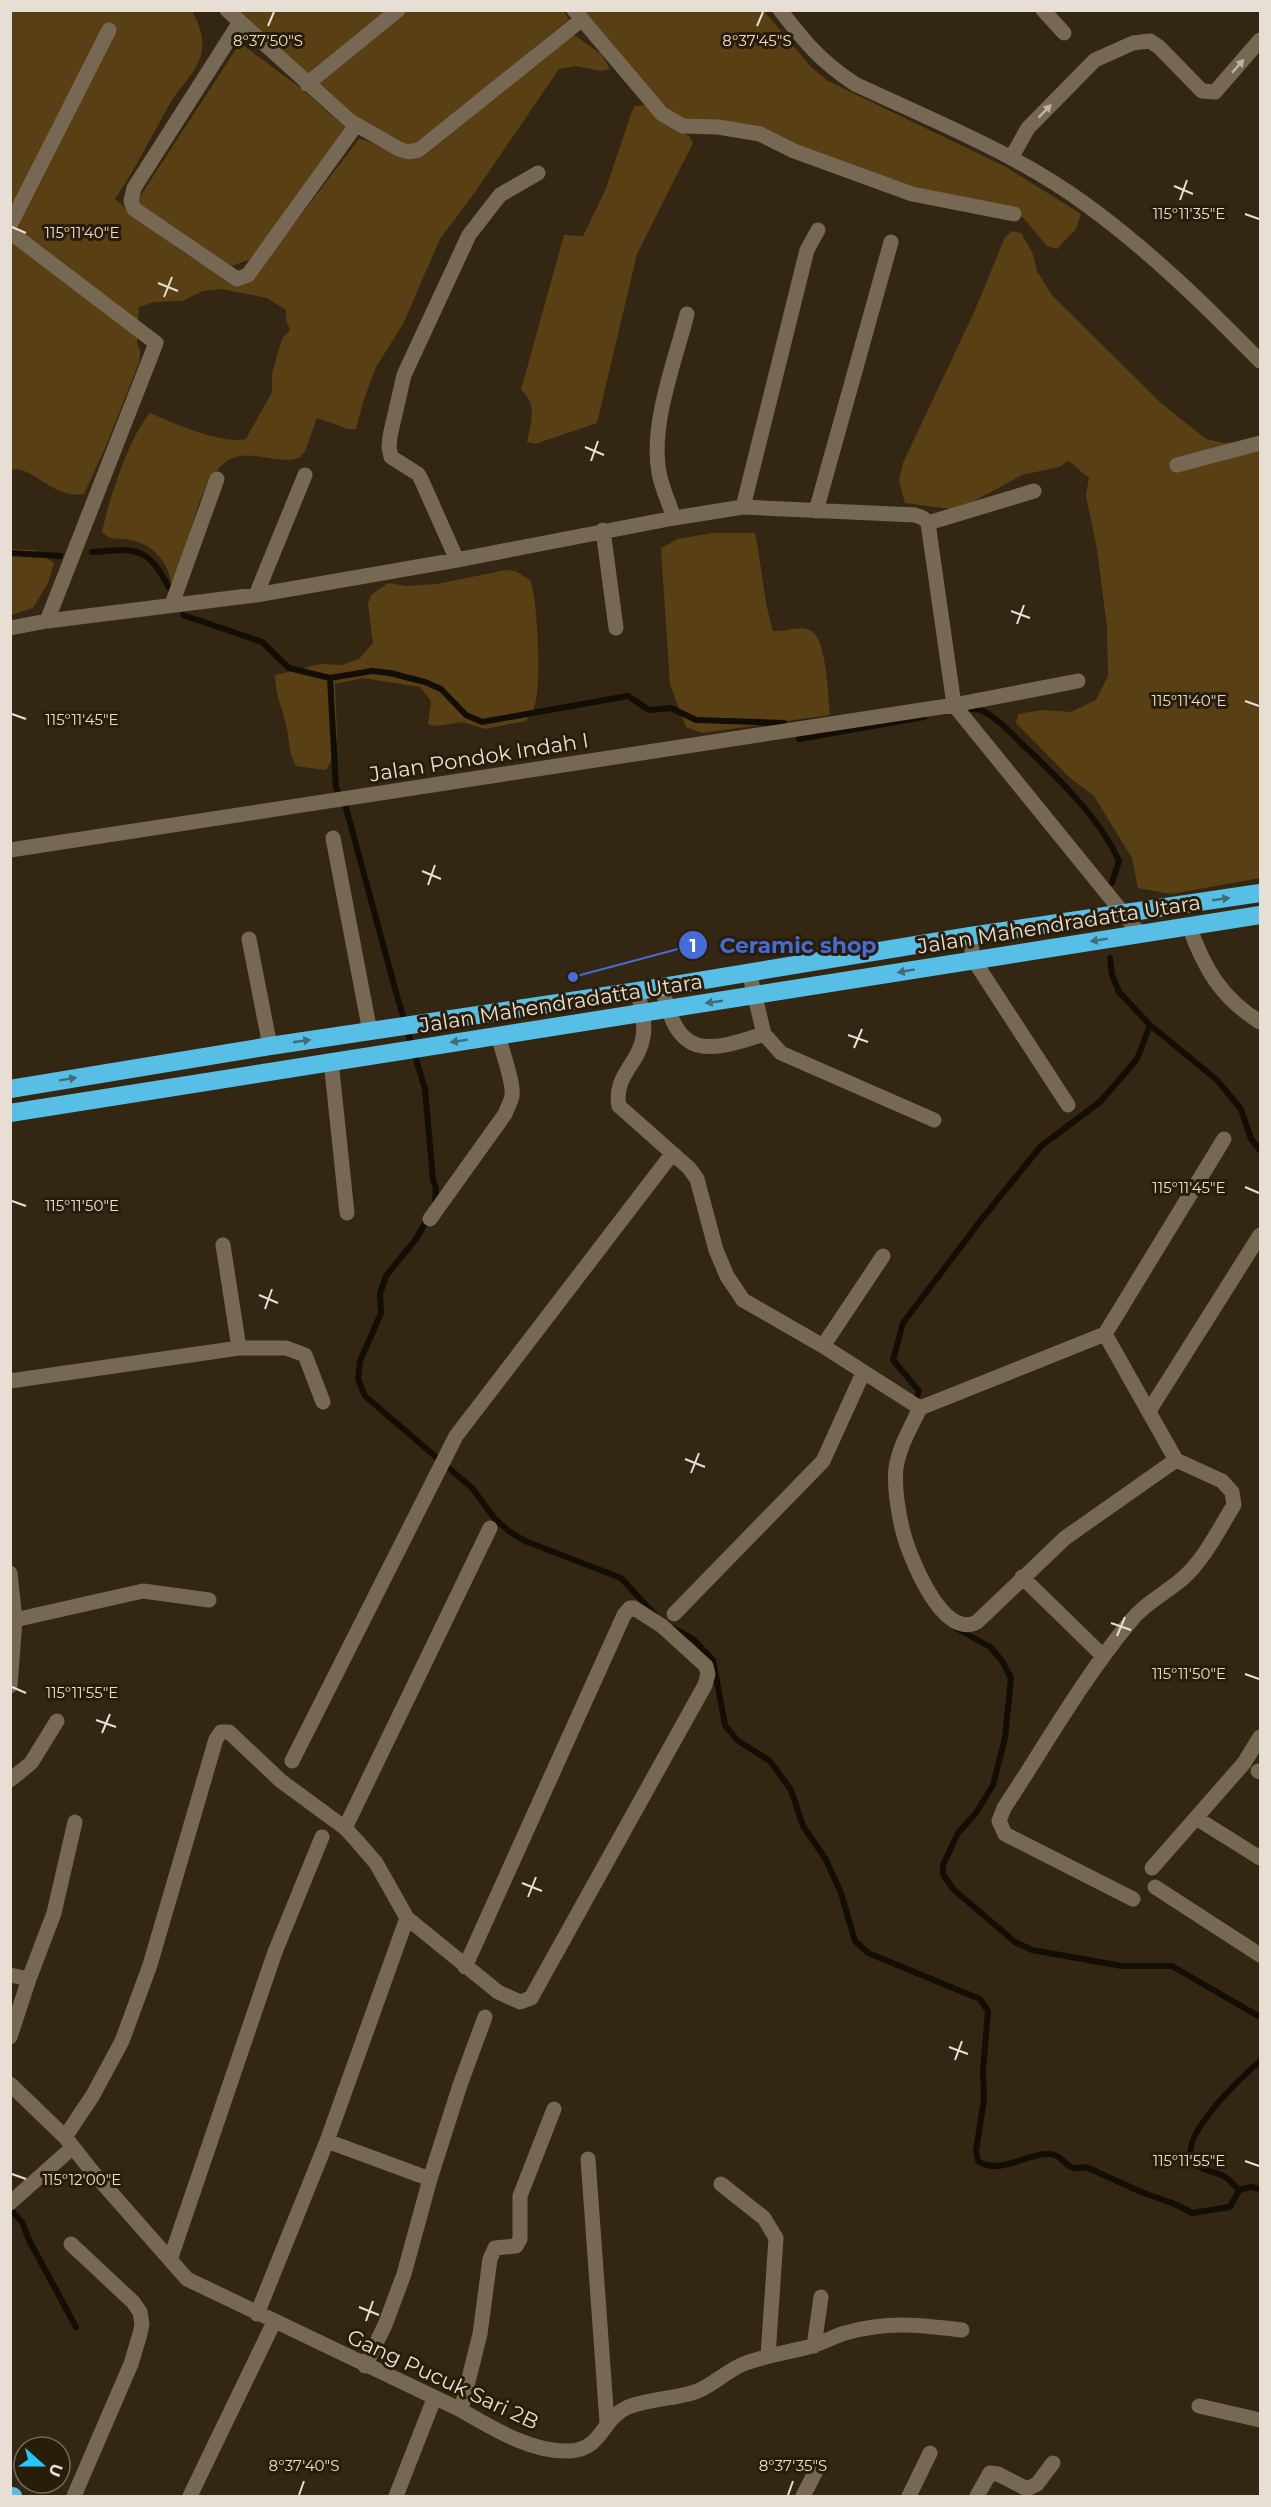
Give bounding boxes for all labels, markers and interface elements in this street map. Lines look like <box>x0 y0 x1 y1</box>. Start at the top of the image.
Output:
text: 8°37'50"S <box>233 31 303 50</box>
text: 8°37'45"S <box>722 31 792 50</box>
one-way arrow <box>1231 59 1244 74</box>
one-way arrow <box>1038 103 1052 118</box>
text: 115°11'35"E <box>1153 204 1225 223</box>
text: 115°11'40"E <box>45 223 119 242</box>
text: 115°11'40"E <box>1152 691 1226 710</box>
text: 115°11'45"E <box>45 710 119 729</box>
street label: Jalan Pondok Indah I <box>367 727 590 787</box>
street label: Jalan Mahendradatta Utara <box>915 889 1202 959</box>
one-way arrow <box>1212 894 1231 903</box>
callout: Ceramic shop <box>678 925 889 965</box>
text: Ceramic shop <box>719 932 877 959</box>
text: 1 <box>689 935 697 957</box>
one-way arrow <box>1089 936 1108 945</box>
one-way arrow <box>897 966 916 975</box>
street label: Jalan Mahendradatta Utara <box>417 968 704 1038</box>
one-way arrow <box>704 998 723 1007</box>
one-way arrow <box>293 1037 312 1046</box>
one-way arrow <box>449 1037 468 1046</box>
one-way arrow <box>59 1075 78 1084</box>
text: 115°11'45"E <box>1152 1178 1226 1197</box>
text: 115°11'50"E <box>45 1196 119 1215</box>
text: 115°11'50"E <box>1152 1664 1226 1683</box>
text: 115°11'55"E <box>46 1683 118 1702</box>
text: 115°11'55"E <box>1153 2151 1225 2170</box>
text: 115°12'00"E <box>43 2170 121 2189</box>
street label: Gang Pucuk Sari 2B <box>343 2324 543 2434</box>
north arrow <box>12 2435 72 2495</box>
text: 8°37'40"S <box>269 2456 339 2475</box>
text: 8°37'35"S <box>759 2456 827 2475</box>
text: U <box>44 2461 67 2479</box>

